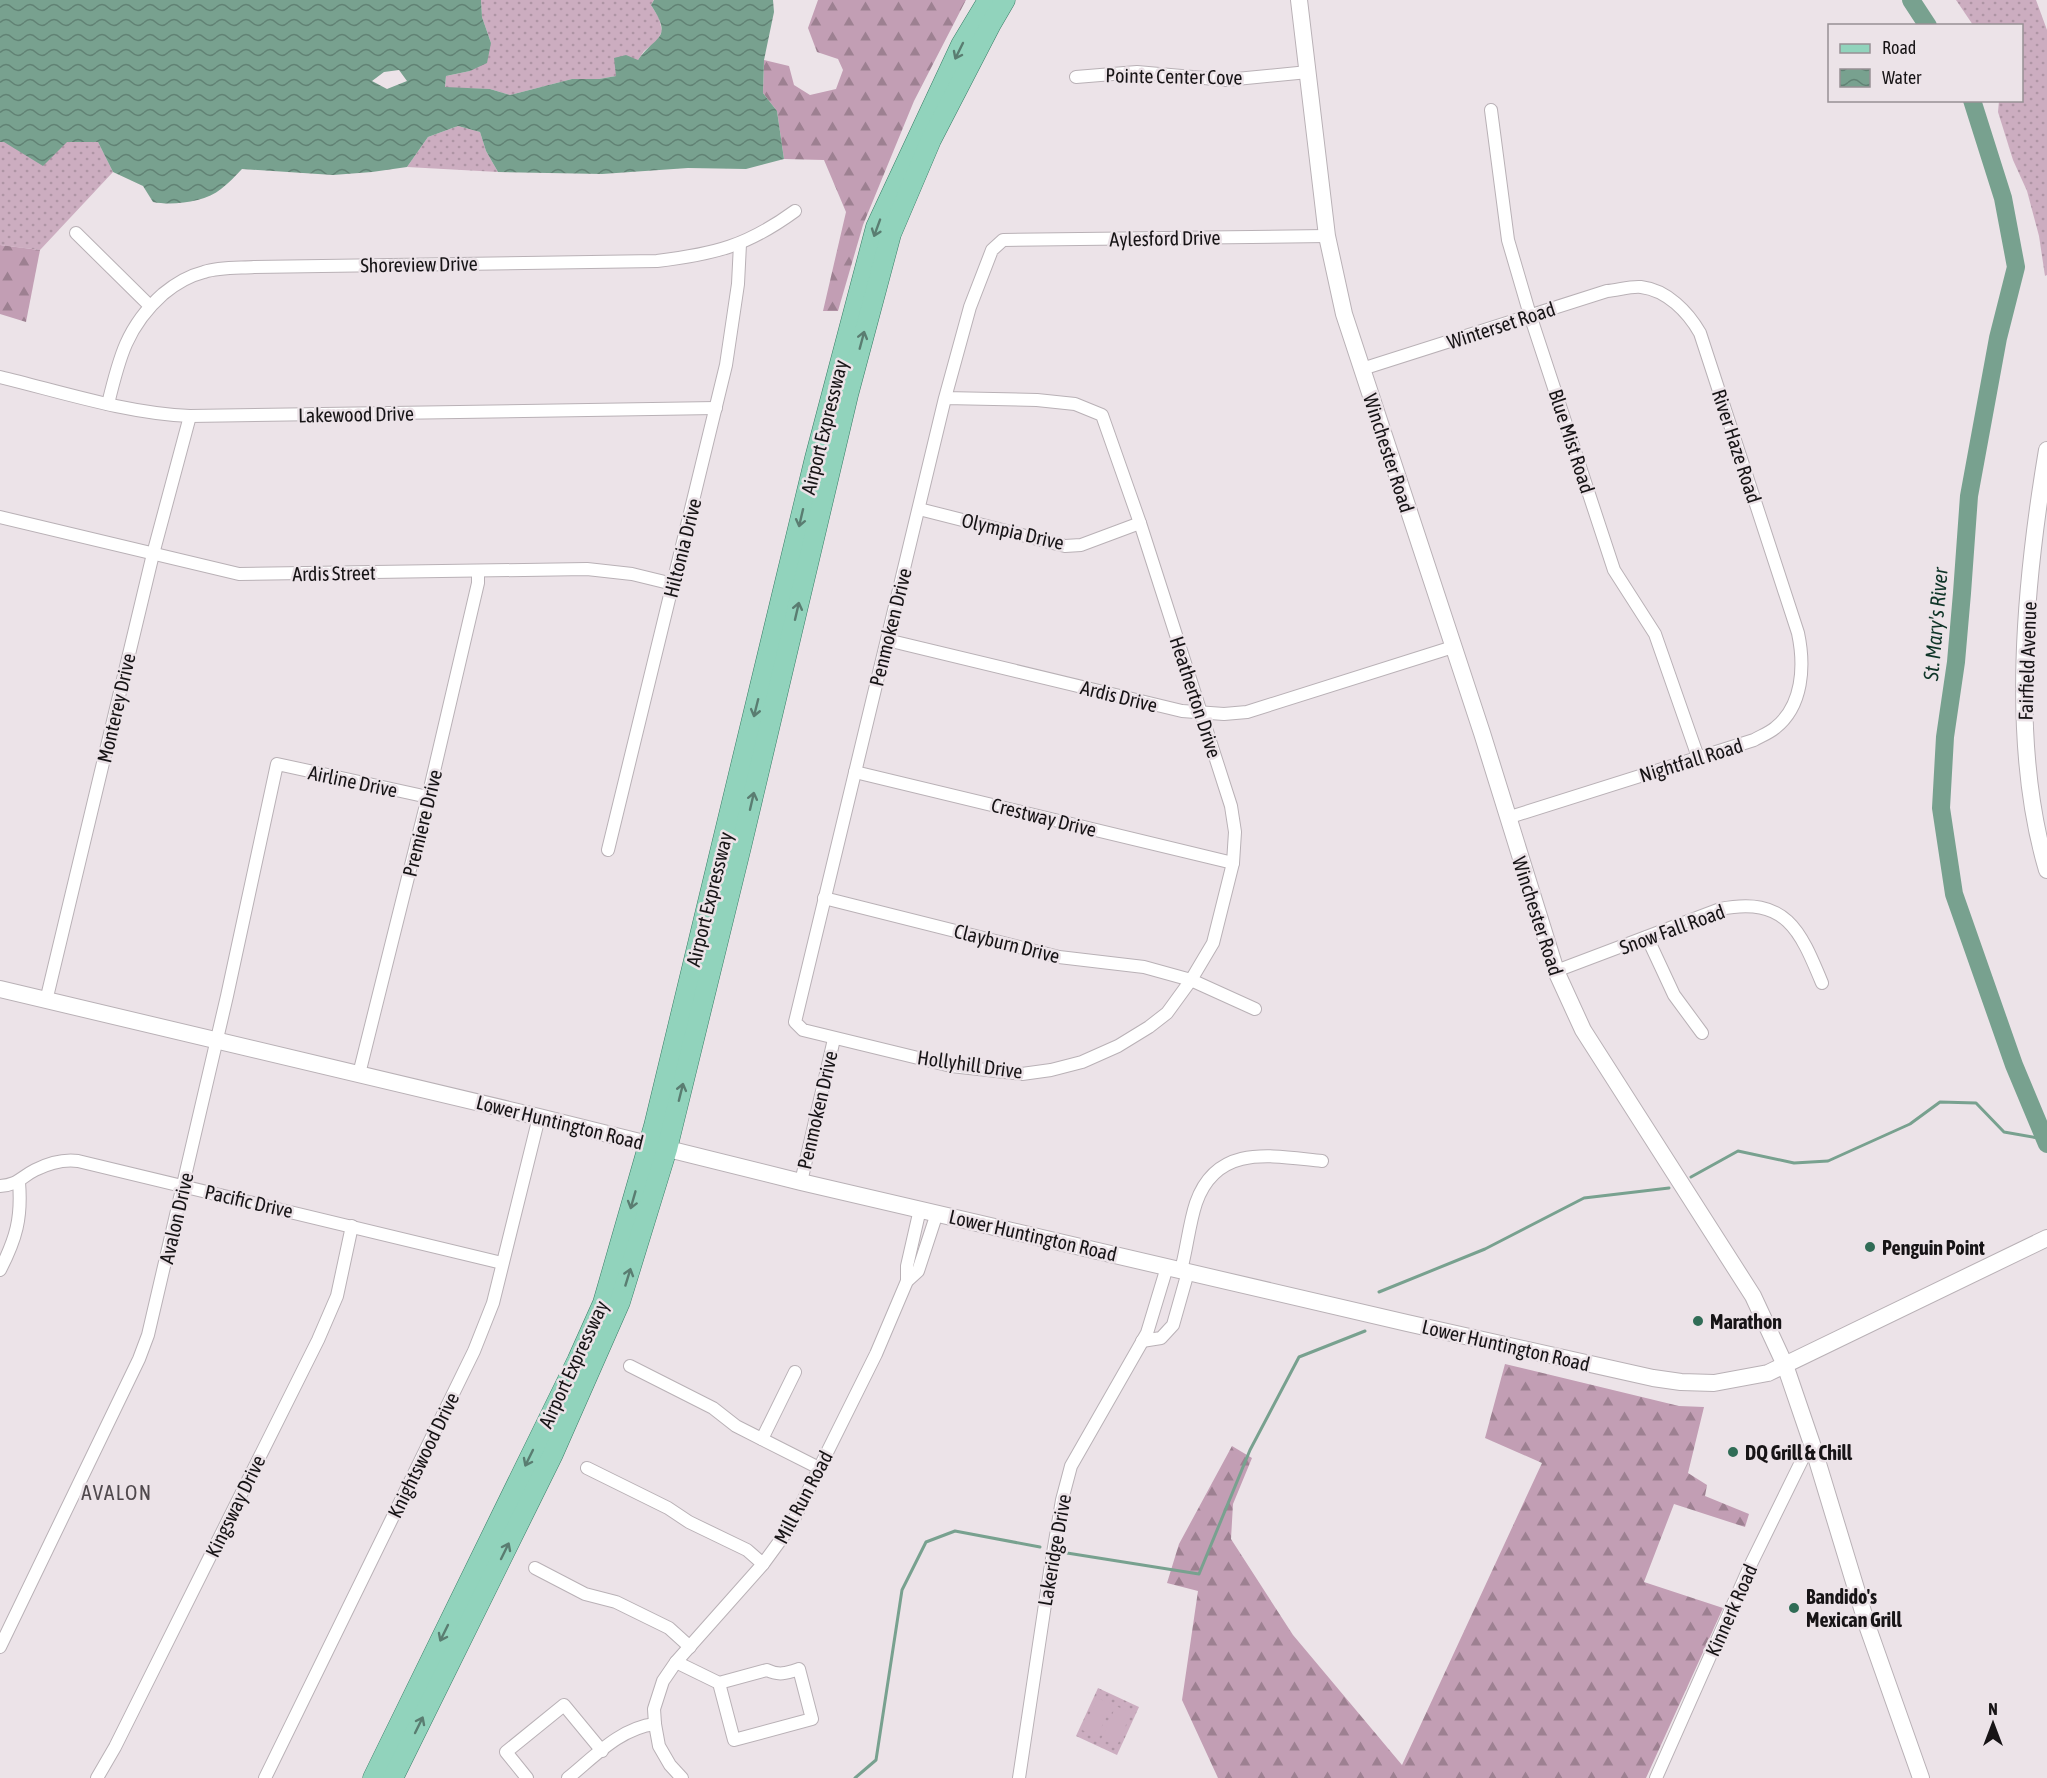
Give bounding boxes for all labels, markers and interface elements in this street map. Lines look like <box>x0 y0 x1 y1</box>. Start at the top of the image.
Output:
legend <box>1828 24 2023 102</box>
text: Road <box>1882 37 1916 58</box>
one-way arrow <box>952 41 964 59</box>
street label: Pointe Center Cove <box>1105 63 1243 89</box>
text: Water <box>1882 67 1922 88</box>
one-way arrow <box>871 218 882 237</box>
street label: Aylesford Drive <box>1109 226 1221 250</box>
street label: Shoreview Drive <box>360 251 478 277</box>
street label: Winterset Road <box>1444 297 1558 353</box>
one-way arrow <box>857 331 869 350</box>
street label: Airport Expressway <box>796 357 852 497</box>
street label: Blue Mist Road <box>1544 386 1600 496</box>
street label: River Haze Road <box>1708 386 1766 506</box>
street label: Winchester Road <box>1359 391 1419 515</box>
street label: Lakewood Drive <box>298 401 414 427</box>
street label: Hiltonia Drive <box>659 496 705 600</box>
one-way arrow <box>795 508 807 527</box>
street label: Olympia Drive <box>960 508 1066 554</box>
street label: Ardis Street <box>292 561 376 585</box>
street label: Penmoken Drive <box>864 566 916 688</box>
water label: St. Mary's River <box>1918 566 1952 683</box>
street label: Fairfield Avenue <box>2013 601 2041 721</box>
one-way arrow <box>792 602 803 621</box>
street label: Heatherton Drive <box>1166 633 1226 761</box>
street label: Monterey Drive <box>92 651 140 765</box>
street label: Ardis Drive <box>1078 675 1160 717</box>
one-way arrow <box>750 698 762 717</box>
street label: Nightfall Road <box>1637 733 1745 787</box>
street label: Airline Drive <box>306 760 400 802</box>
street label: Premiere Drive <box>398 767 446 879</box>
one-way arrow <box>746 792 758 811</box>
street label: Crestway Drive <box>989 793 1099 841</box>
street label: Airport Expressway <box>681 829 737 969</box>
street label: Winchester Road <box>1508 854 1568 978</box>
street label: Snow Fall Road <box>1616 899 1728 959</box>
street label: Clayburn Drive <box>952 919 1062 967</box>
street label: Hollyhill Drive <box>916 1045 1024 1083</box>
street label: Penmoken Drive <box>792 1049 842 1171</box>
one-way arrow <box>675 1083 687 1102</box>
street label: Lower Huntington Road <box>474 1090 646 1154</box>
street label: Avalon Drive <box>154 1170 198 1266</box>
street label: Pacific Drive <box>203 1180 295 1222</box>
one-way arrow <box>626 1190 638 1209</box>
street label: Lower Huntington Road <box>947 1204 1119 1266</box>
place label: Penguin Point <box>1882 1236 1985 1259</box>
marker: Penguin Point <box>1863 1240 1877 1254</box>
one-way arrow <box>623 1268 634 1287</box>
street label: Airport Expressway <box>533 1297 613 1431</box>
place label: Marathon <box>1710 1310 1782 1333</box>
street label: Lower Huntington Road <box>1420 1314 1592 1376</box>
marker: Marathon <box>1691 1314 1705 1328</box>
street label: Knightswood Drive <box>383 1388 463 1522</box>
place label: DQ Grill & Chill <box>1745 1441 1853 1464</box>
marker: DQ Grill & Chill <box>1726 1445 1740 1459</box>
street label: Mill Run Road <box>769 1447 837 1547</box>
one-way arrow <box>522 1448 534 1466</box>
street label: Kingsway Drive <box>200 1451 270 1561</box>
district label: AVALON <box>81 1480 153 1504</box>
street label: Lakeridge Drive <box>1033 1492 1075 1608</box>
one-way arrow <box>500 1542 511 1560</box>
street label: Kinnerk Road <box>1700 1560 1762 1660</box>
place label: Bandido's Mexican Grill <box>1806 1585 1902 1631</box>
marker: Bandido's Mexican Grill <box>1787 1601 1801 1615</box>
one-way arrow <box>437 1624 449 1642</box>
north arrow <box>1963 1694 2023 1754</box>
text: N <box>1988 1700 1998 1718</box>
one-way arrow <box>413 1717 425 1735</box>

